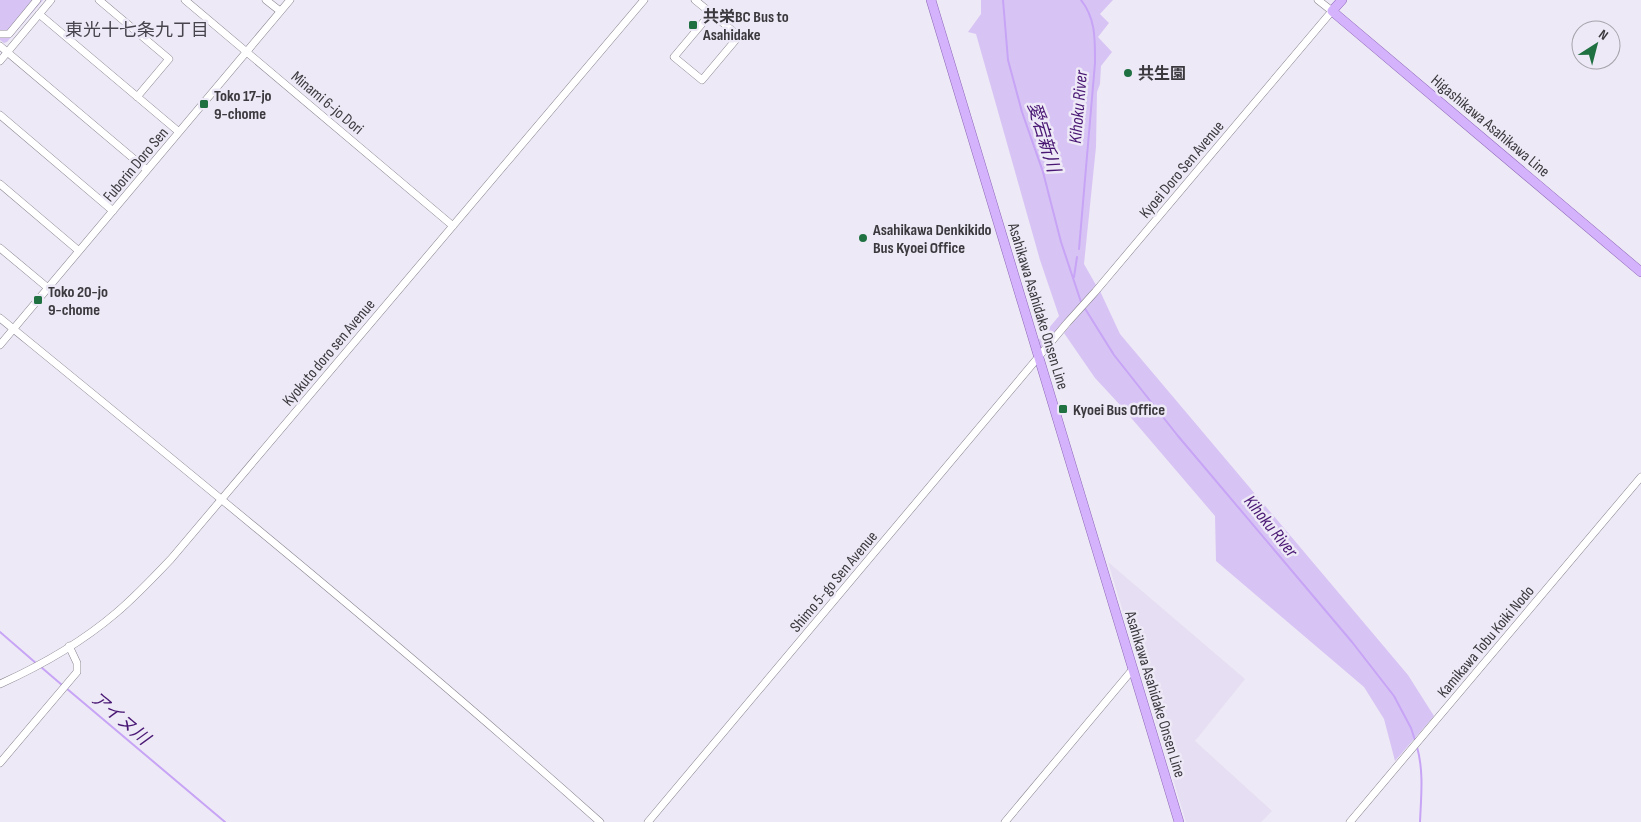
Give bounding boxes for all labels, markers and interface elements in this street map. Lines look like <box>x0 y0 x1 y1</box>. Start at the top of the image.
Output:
place label: 共栄BC Bus to Asahidake <box>702 8 789 45</box>
marker: 共栄BC Bus to Asahidake <box>687 19 699 31</box>
district label: 東光十七条九丁目 <box>65 20 209 41</box>
north arrow <box>1571 20 1621 70</box>
text: N <box>1595 26 1611 44</box>
place label: 共生園 <box>1138 65 1186 84</box>
street label: Minami 6-jo Dori <box>287 67 367 139</box>
marker: 共生園 <box>1122 67 1134 79</box>
water label: Kihoku River <box>1065 69 1092 144</box>
street label: Higashikawa Asahikawa Line <box>1427 71 1553 181</box>
place label: Toko 17-jo 9-chome <box>214 87 272 124</box>
marker: Toko 17-jo 9-chome <box>198 98 210 110</box>
water label: 愛宕新川 <box>1023 100 1065 177</box>
street label: Kyoei Doro Sen Avenue <box>1136 117 1228 223</box>
street label: Fuborin Doro Sen <box>100 124 173 206</box>
street label: Asahikawa Asahidake Onsen Line <box>1003 220 1072 392</box>
place label: Asahikawa Denkikido Bus Kyoei Office <box>872 221 992 258</box>
marker: Asahikawa Denkikido Bus Kyoei Office <box>857 232 869 244</box>
place label: Toko 20-jo 9-chome <box>48 283 108 320</box>
marker: Toko 20-jo 9-chome <box>32 294 44 306</box>
street label: Kyokuto doro sen Avenue <box>279 296 379 410</box>
place label: Kyoei Bus Office <box>1073 401 1165 420</box>
marker: Kyoei Bus Office <box>1057 403 1069 415</box>
water label: Kihoku River <box>1239 491 1302 562</box>
street label: Shimo 5-go Sen Avenue <box>786 528 882 636</box>
street label: Kamikawa Tobu Koiki Nodo <box>1434 582 1539 702</box>
street label: Asahikawa Asahidake Onsen Line <box>1120 608 1189 780</box>
water label: アイヌ川 <box>86 687 155 751</box>

